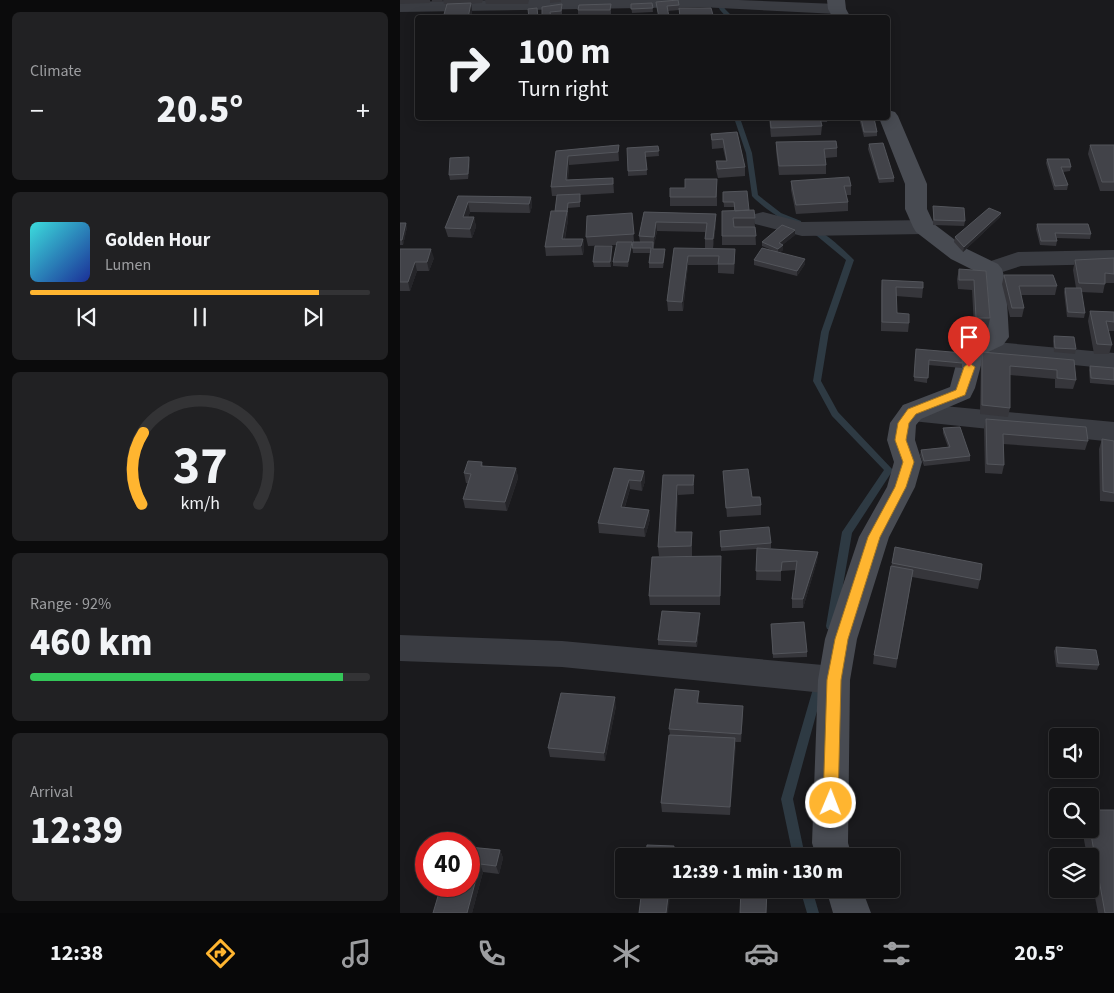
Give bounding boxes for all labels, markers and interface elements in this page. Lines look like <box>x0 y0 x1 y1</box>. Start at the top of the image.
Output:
text: 100 m <box>518 27 610 77</box>
icon: right <box>435 35 500 100</box>
text: Climate <box>30 60 81 82</box>
text: Turn right <box>518 73 608 105</box>
text: 20.5° <box>157 83 243 137</box>
text: − <box>30 91 44 131</box>
text: + <box>356 91 370 131</box>
text: Golden Hour <box>105 227 210 254</box>
text: Lumen <box>105 254 151 276</box>
icon: previous <box>73 303 101 331</box>
icon: pause <box>186 303 214 331</box>
icon: next <box>299 303 327 331</box>
pin <box>948 316 990 367</box>
icon: arrive <box>955 323 983 351</box>
text: 37 <box>173 430 227 504</box>
text: km/h <box>180 491 220 516</box>
text: Range · 92% <box>30 593 111 615</box>
text: 460 km <box>30 616 152 670</box>
map controls <box>1049 728 1099 898</box>
button: sound <box>1049 728 1099 778</box>
position arrow <box>804 776 856 828</box>
text: Arrival <box>30 781 73 803</box>
button: search <box>1049 788 1099 838</box>
text: 12:39 <box>30 804 123 858</box>
speed limit sign: 40 <box>415 832 480 897</box>
button: layers <box>1049 848 1099 898</box>
text: 12:39 · 1 min · 130 m <box>672 859 843 886</box>
icon: directions <box>203 936 238 971</box>
icon: music <box>339 936 374 971</box>
icon: phone <box>474 936 509 971</box>
icon: climate <box>609 936 644 971</box>
icon: car <box>744 936 779 971</box>
icon: filters <box>879 936 914 971</box>
text: 12:38 <box>50 937 103 969</box>
text: 20.5° <box>1014 937 1064 969</box>

